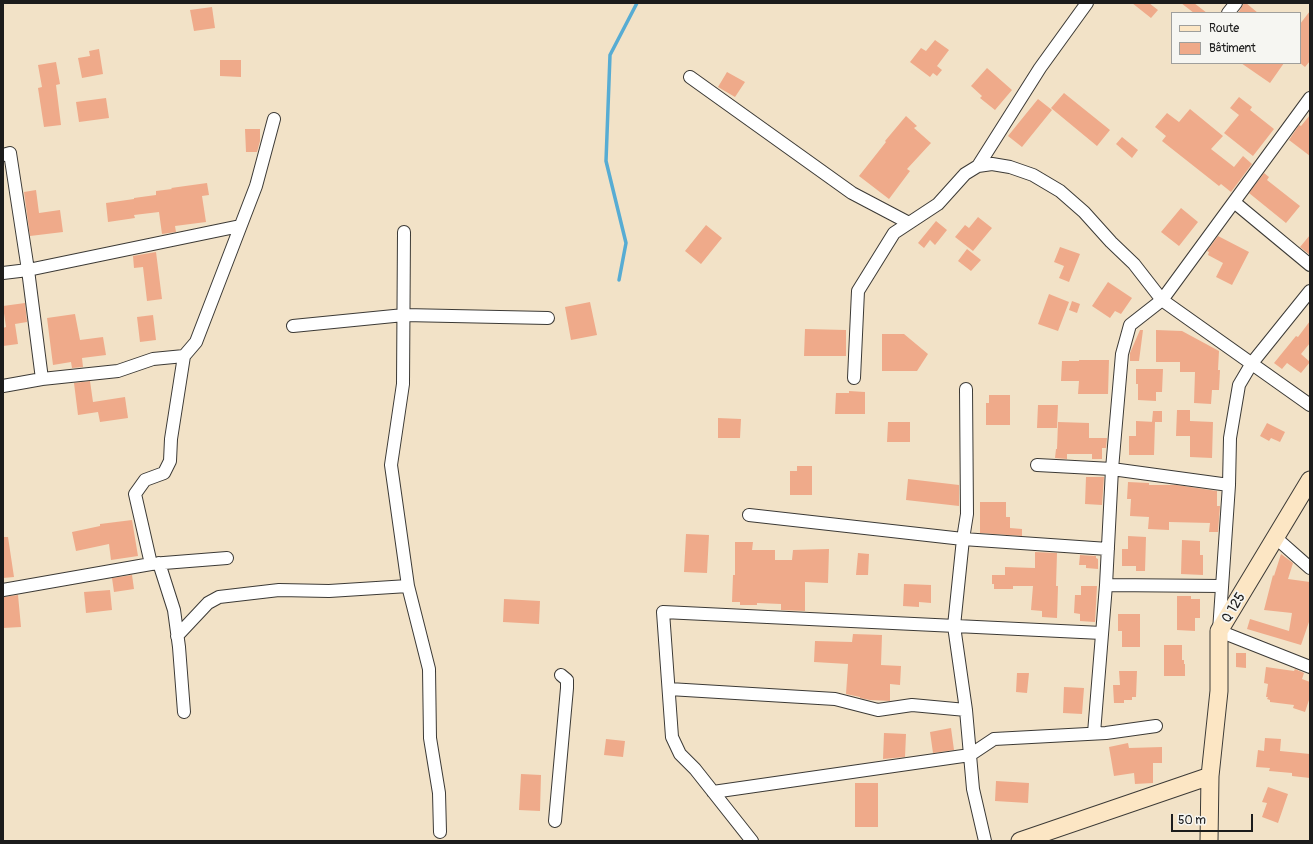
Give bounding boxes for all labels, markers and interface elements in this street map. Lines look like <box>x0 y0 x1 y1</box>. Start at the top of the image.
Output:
legend <box>1171 12 1301 64</box>
text: Route <box>1209 21 1239 36</box>
text: Bâtiment <box>1209 41 1256 56</box>
street label: Q 125 <box>1218 590 1250 626</box>
scale bar <box>1173 806 1255 832</box>
text: 50 m <box>1178 813 1206 828</box>

